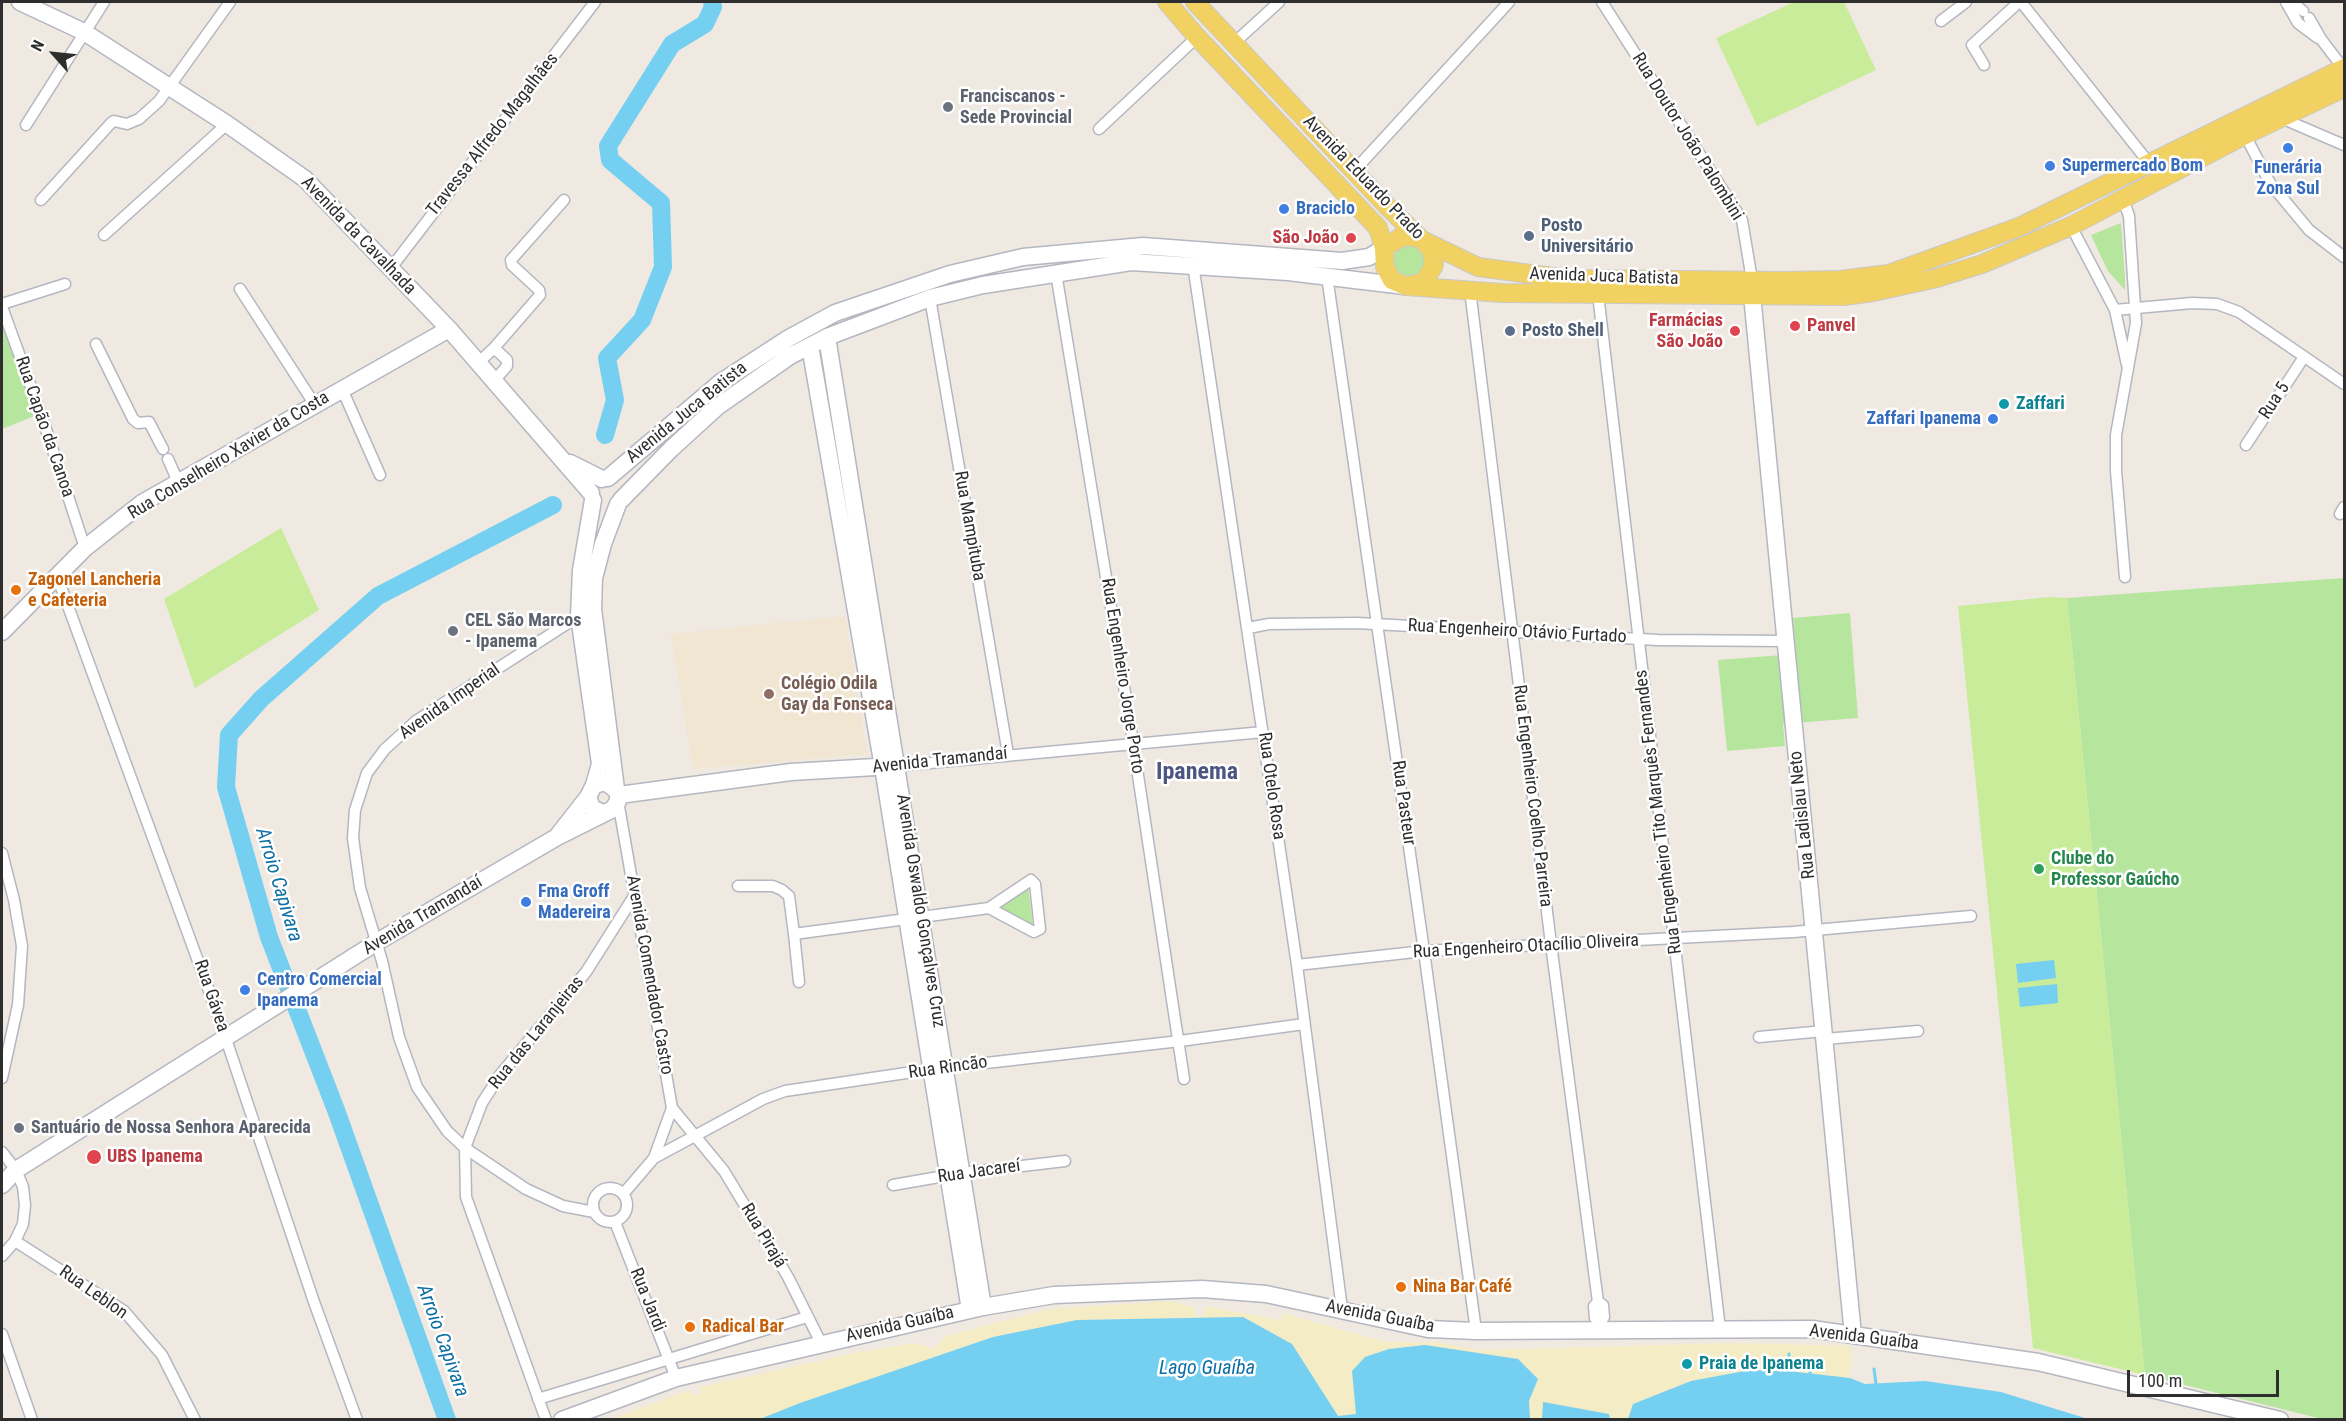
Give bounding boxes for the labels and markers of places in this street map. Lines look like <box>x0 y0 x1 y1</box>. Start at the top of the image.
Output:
place label: Franciscanos - Sede Provincial <box>960 86 1072 128</box>
marker: Franciscanos - Sede Provincial <box>941 100 955 114</box>
marker: Funerária Zona Sul <box>2281 141 2295 155</box>
place label: Supermercado Bom <box>2062 155 2203 177</box>
place label: Funerária Zona Sul <box>2254 157 2322 200</box>
marker: Supermercado Bom <box>2043 159 2057 173</box>
place label: Braciclo <box>1296 198 1355 220</box>
marker: Braciclo <box>1277 202 1291 216</box>
place label: Posto Universitário <box>1541 215 1633 258</box>
place label: São João <box>1272 227 1339 249</box>
marker: Posto Universitário <box>1522 229 1536 243</box>
marker: São João <box>1344 231 1358 245</box>
place label: Farmácias São João <box>1649 310 1723 352</box>
place label: Panvel <box>1807 315 1856 337</box>
marker: Panvel <box>1788 319 1802 333</box>
place label: Posto Shell <box>1522 320 1604 342</box>
marker: Posto Shell <box>1503 324 1517 338</box>
marker: Farmácias São João <box>1728 324 1742 338</box>
place label: Zaffari <box>2016 393 2065 415</box>
marker: Zaffari <box>1997 397 2011 411</box>
place label: Zaffari Ipanema <box>1866 408 1981 430</box>
marker: Zaffari Ipanema <box>1986 412 2000 426</box>
place label: Zagonel Lancheria e Cafeteria <box>28 569 161 612</box>
marker: Zagonel Lancheria e Cafeteria <box>9 583 23 597</box>
place label: CEL São Marcos - Ipanema <box>465 610 581 652</box>
marker: CEL São Marcos - Ipanema <box>446 624 460 638</box>
place label: Colégio Odila Gay da Fonseca <box>781 673 893 716</box>
marker: Colégio Odila Gay da Fonseca <box>762 687 776 701</box>
place label: Clube do Professor Gaúcho <box>2051 848 2180 890</box>
marker: Clube do Professor Gaúcho <box>2032 862 2046 876</box>
place label: Fma Groff Madereira <box>538 881 611 924</box>
marker: Fma Groff Madereira <box>519 895 533 909</box>
place label: Centro Comercial Ipanema <box>257 969 382 1012</box>
marker: Centro Comercial Ipanema <box>238 983 252 997</box>
place label: Santuário de Nossa Senhora Aparecida <box>31 1117 311 1139</box>
marker: Santuário de Nossa Senhora Aparecida <box>12 1121 26 1135</box>
place label: UBS Ipanema <box>107 1146 203 1168</box>
marker: UBS Ipanema <box>85 1148 103 1166</box>
place label: Nina Bar Café <box>1413 1276 1512 1298</box>
marker: Nina Bar Café <box>1394 1280 1408 1294</box>
place label: Radical Bar <box>702 1316 784 1338</box>
marker: Radical Bar <box>683 1320 697 1334</box>
place label: Praia de Ipanema <box>1699 1353 1824 1375</box>
marker: Praia de Ipanema <box>1680 1357 1694 1371</box>

